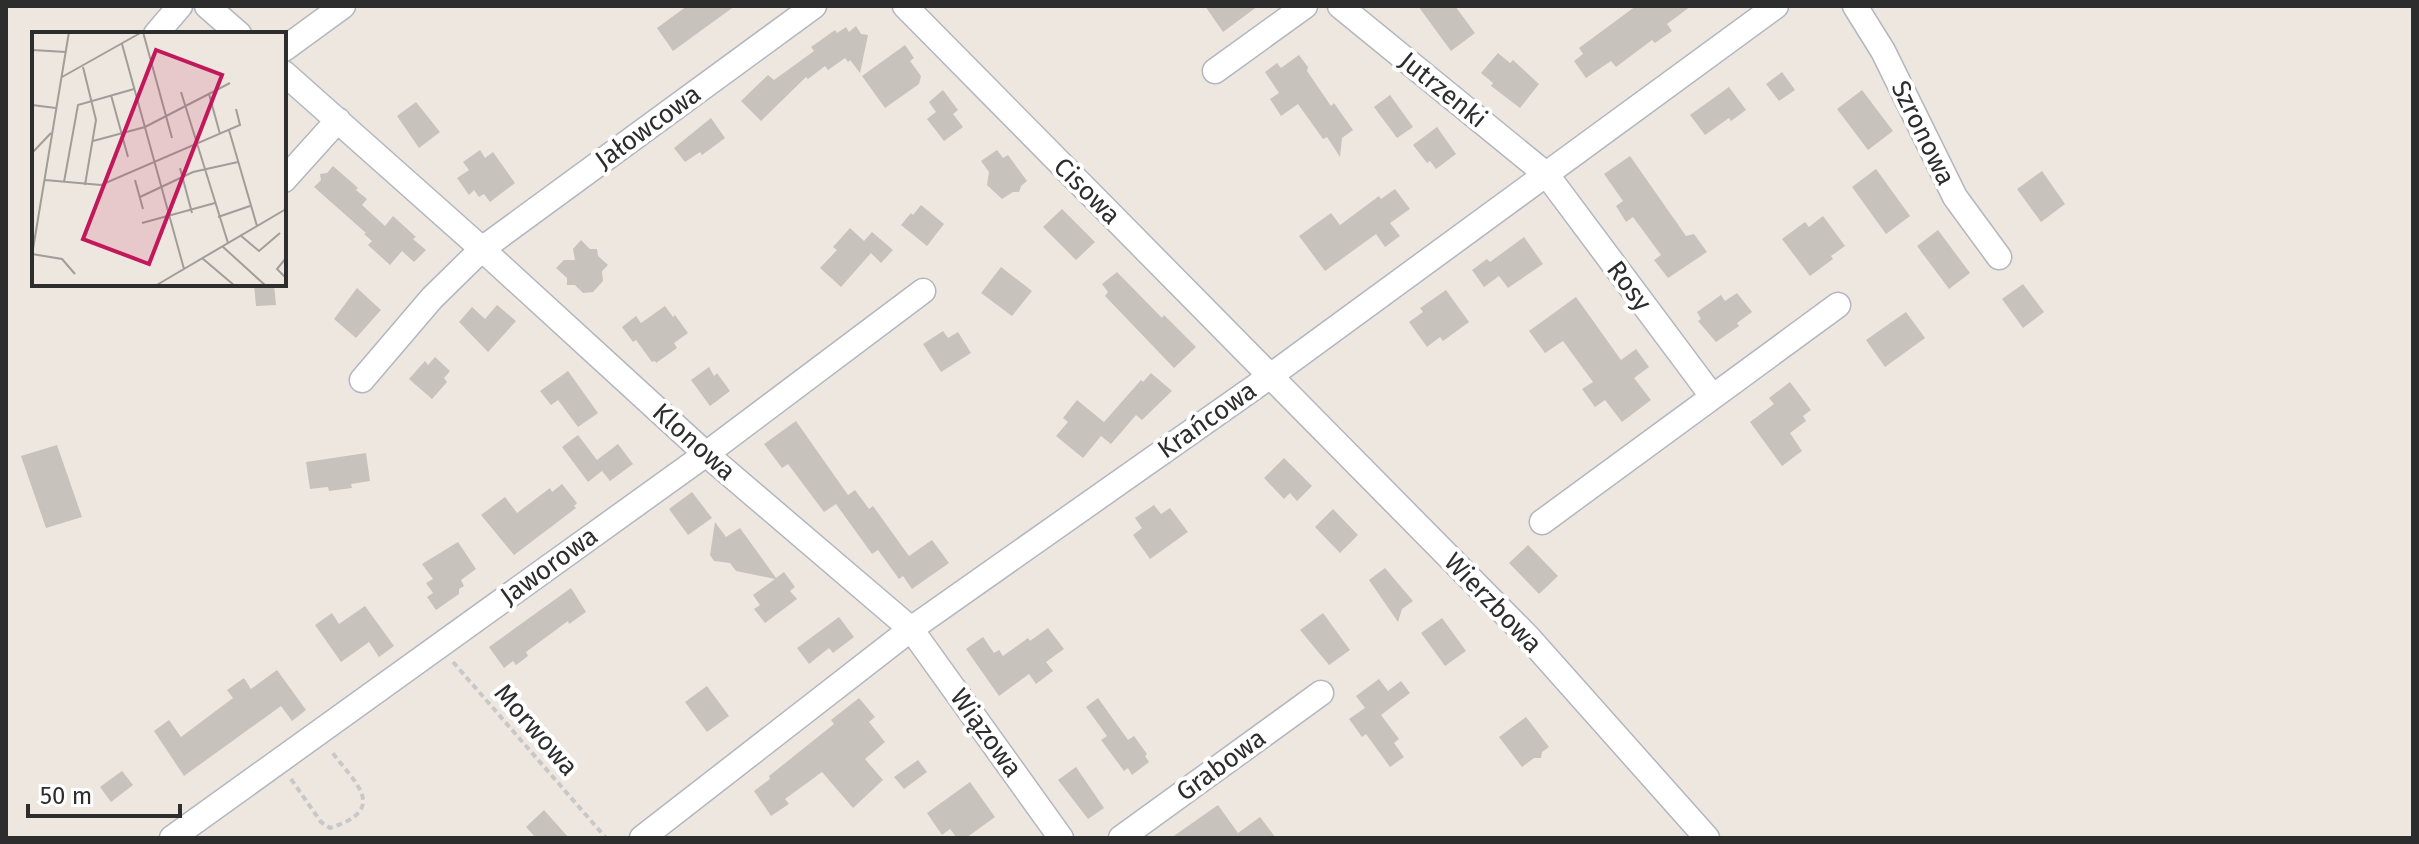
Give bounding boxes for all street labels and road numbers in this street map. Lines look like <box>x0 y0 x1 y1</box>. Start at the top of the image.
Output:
street label: Jutrzenki <box>1393 45 1493 135</box>
street label: Szronowa <box>1884 76 1962 190</box>
street label: Jałowcowa <box>589 78 707 176</box>
street label: Cisowa <box>1047 151 1127 231</box>
street label: Rosy <box>1600 255 1658 317</box>
street label: Krańcowa <box>1152 375 1262 465</box>
street label: Klonowa <box>646 397 742 487</box>
street label: Jaworowa <box>494 520 604 612</box>
street label: Wierzbowa <box>1438 546 1548 660</box>
street label: Morwowa <box>488 678 584 782</box>
street label: Wiązowa <box>944 683 1028 783</box>
street label: Grabowa <box>1170 722 1272 808</box>

